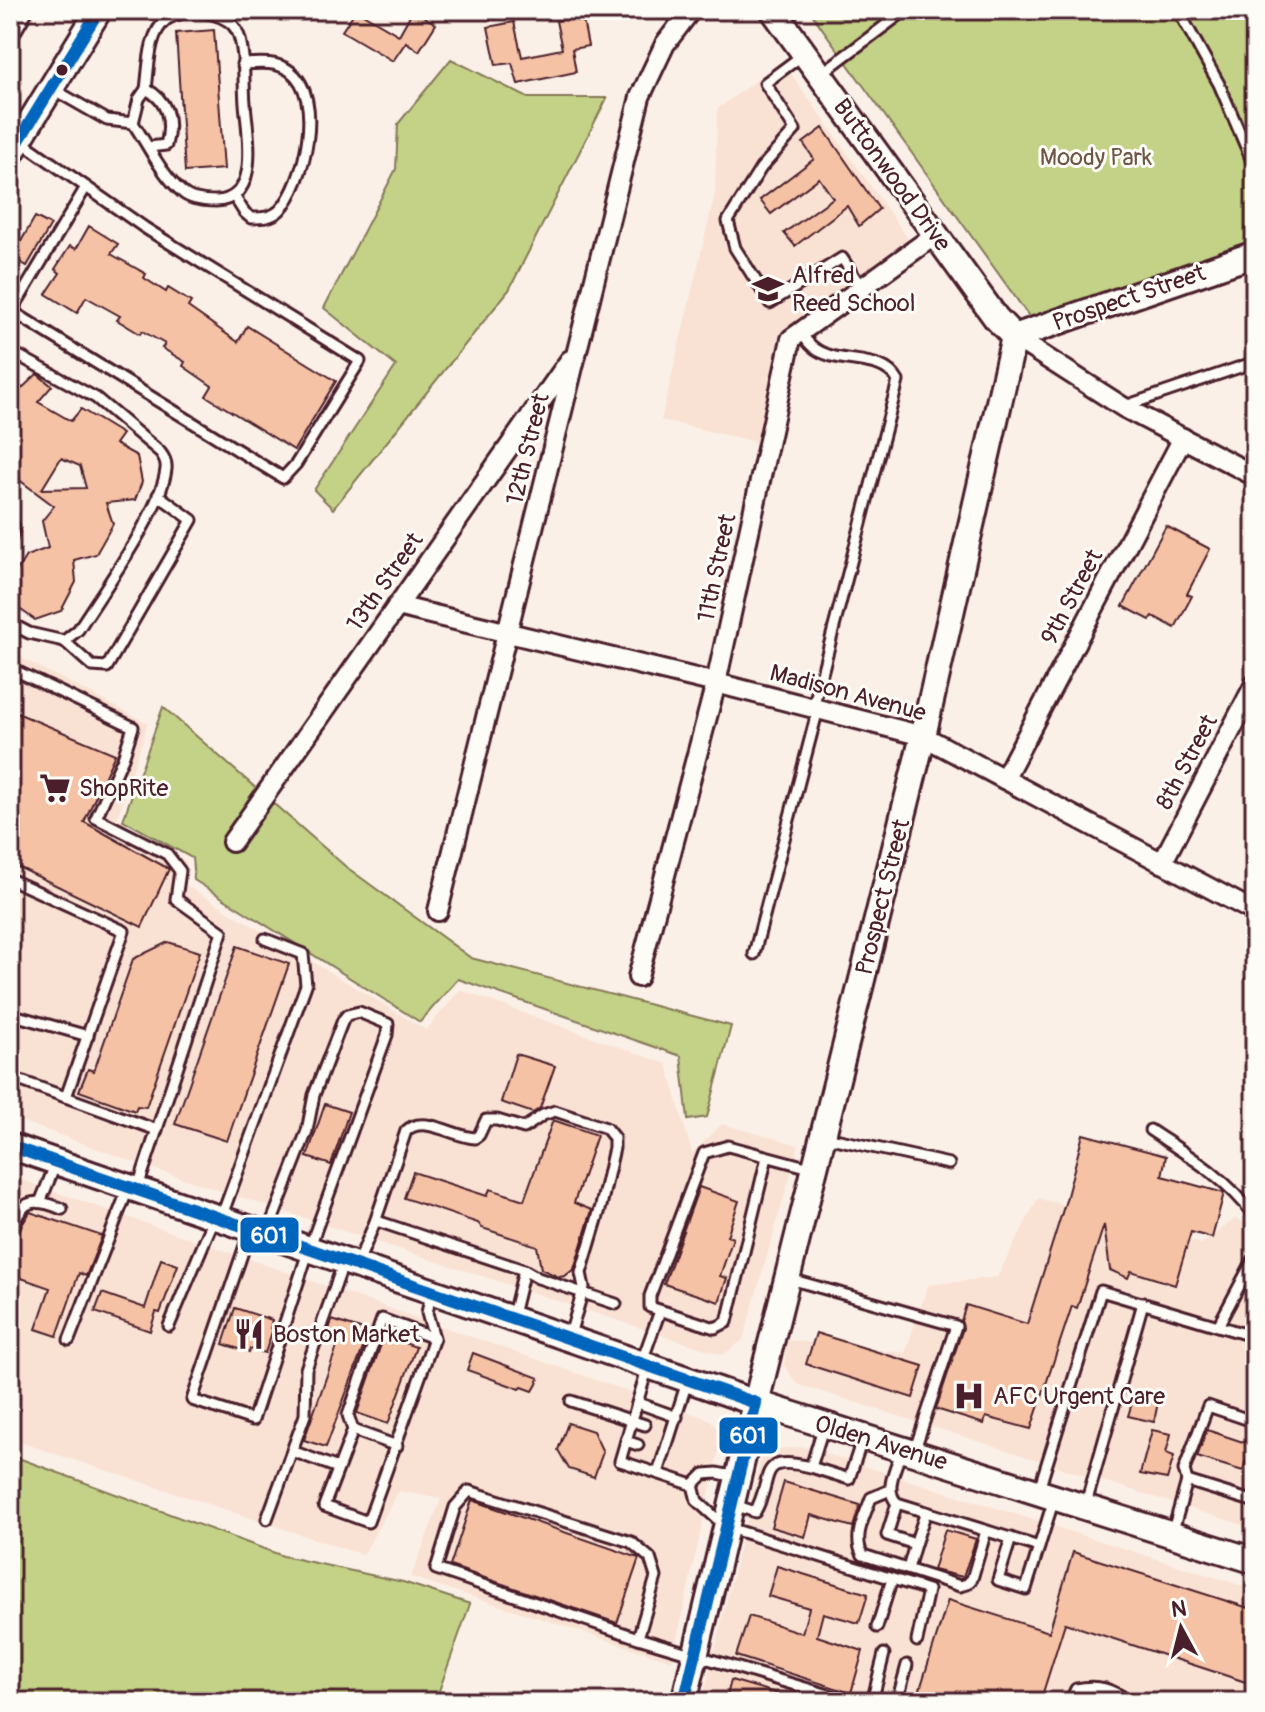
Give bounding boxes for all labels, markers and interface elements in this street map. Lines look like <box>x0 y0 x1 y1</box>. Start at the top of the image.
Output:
unlabelled marker <box>54 62 70 78</box>
street label: Buttonwood Drive <box>827 93 957 257</box>
park label: Moody Park <box>1040 143 1152 172</box>
street label: Prospect Street <box>1049 258 1210 338</box>
place label: Alfred Reed School <box>792 261 915 318</box>
school or university icon: Alfred Reed School <box>751 272 785 306</box>
street label: 12th Street <box>500 390 556 508</box>
street label: 11th Street <box>691 511 743 625</box>
street label: 13th Street <box>340 527 430 637</box>
street label: 9th Street <box>1035 544 1109 650</box>
street label: Madison Avenue <box>767 658 929 728</box>
street label: 8th Street <box>1150 709 1224 814</box>
supermarket icon: ShopRite <box>38 771 72 805</box>
place label: ShopRite <box>79 774 169 803</box>
street label: Prospect Street <box>850 816 916 978</box>
line badge: 601 <box>239 1216 300 1254</box>
text: 601 <box>251 1222 287 1250</box>
restaurant icon: Boston Market <box>232 1317 266 1351</box>
place label: Boston Market <box>273 1320 420 1349</box>
hospital icon: AFC Urgent Care <box>952 1379 986 1413</box>
place label: AFC Urgent Care <box>993 1382 1165 1411</box>
street label: Olden Avenue <box>811 1409 951 1477</box>
line badge: 601 <box>718 1416 779 1455</box>
text: 601 <box>730 1422 766 1450</box>
north arrow <box>1141 1588 1221 1668</box>
text: N <box>1170 1594 1188 1624</box>

